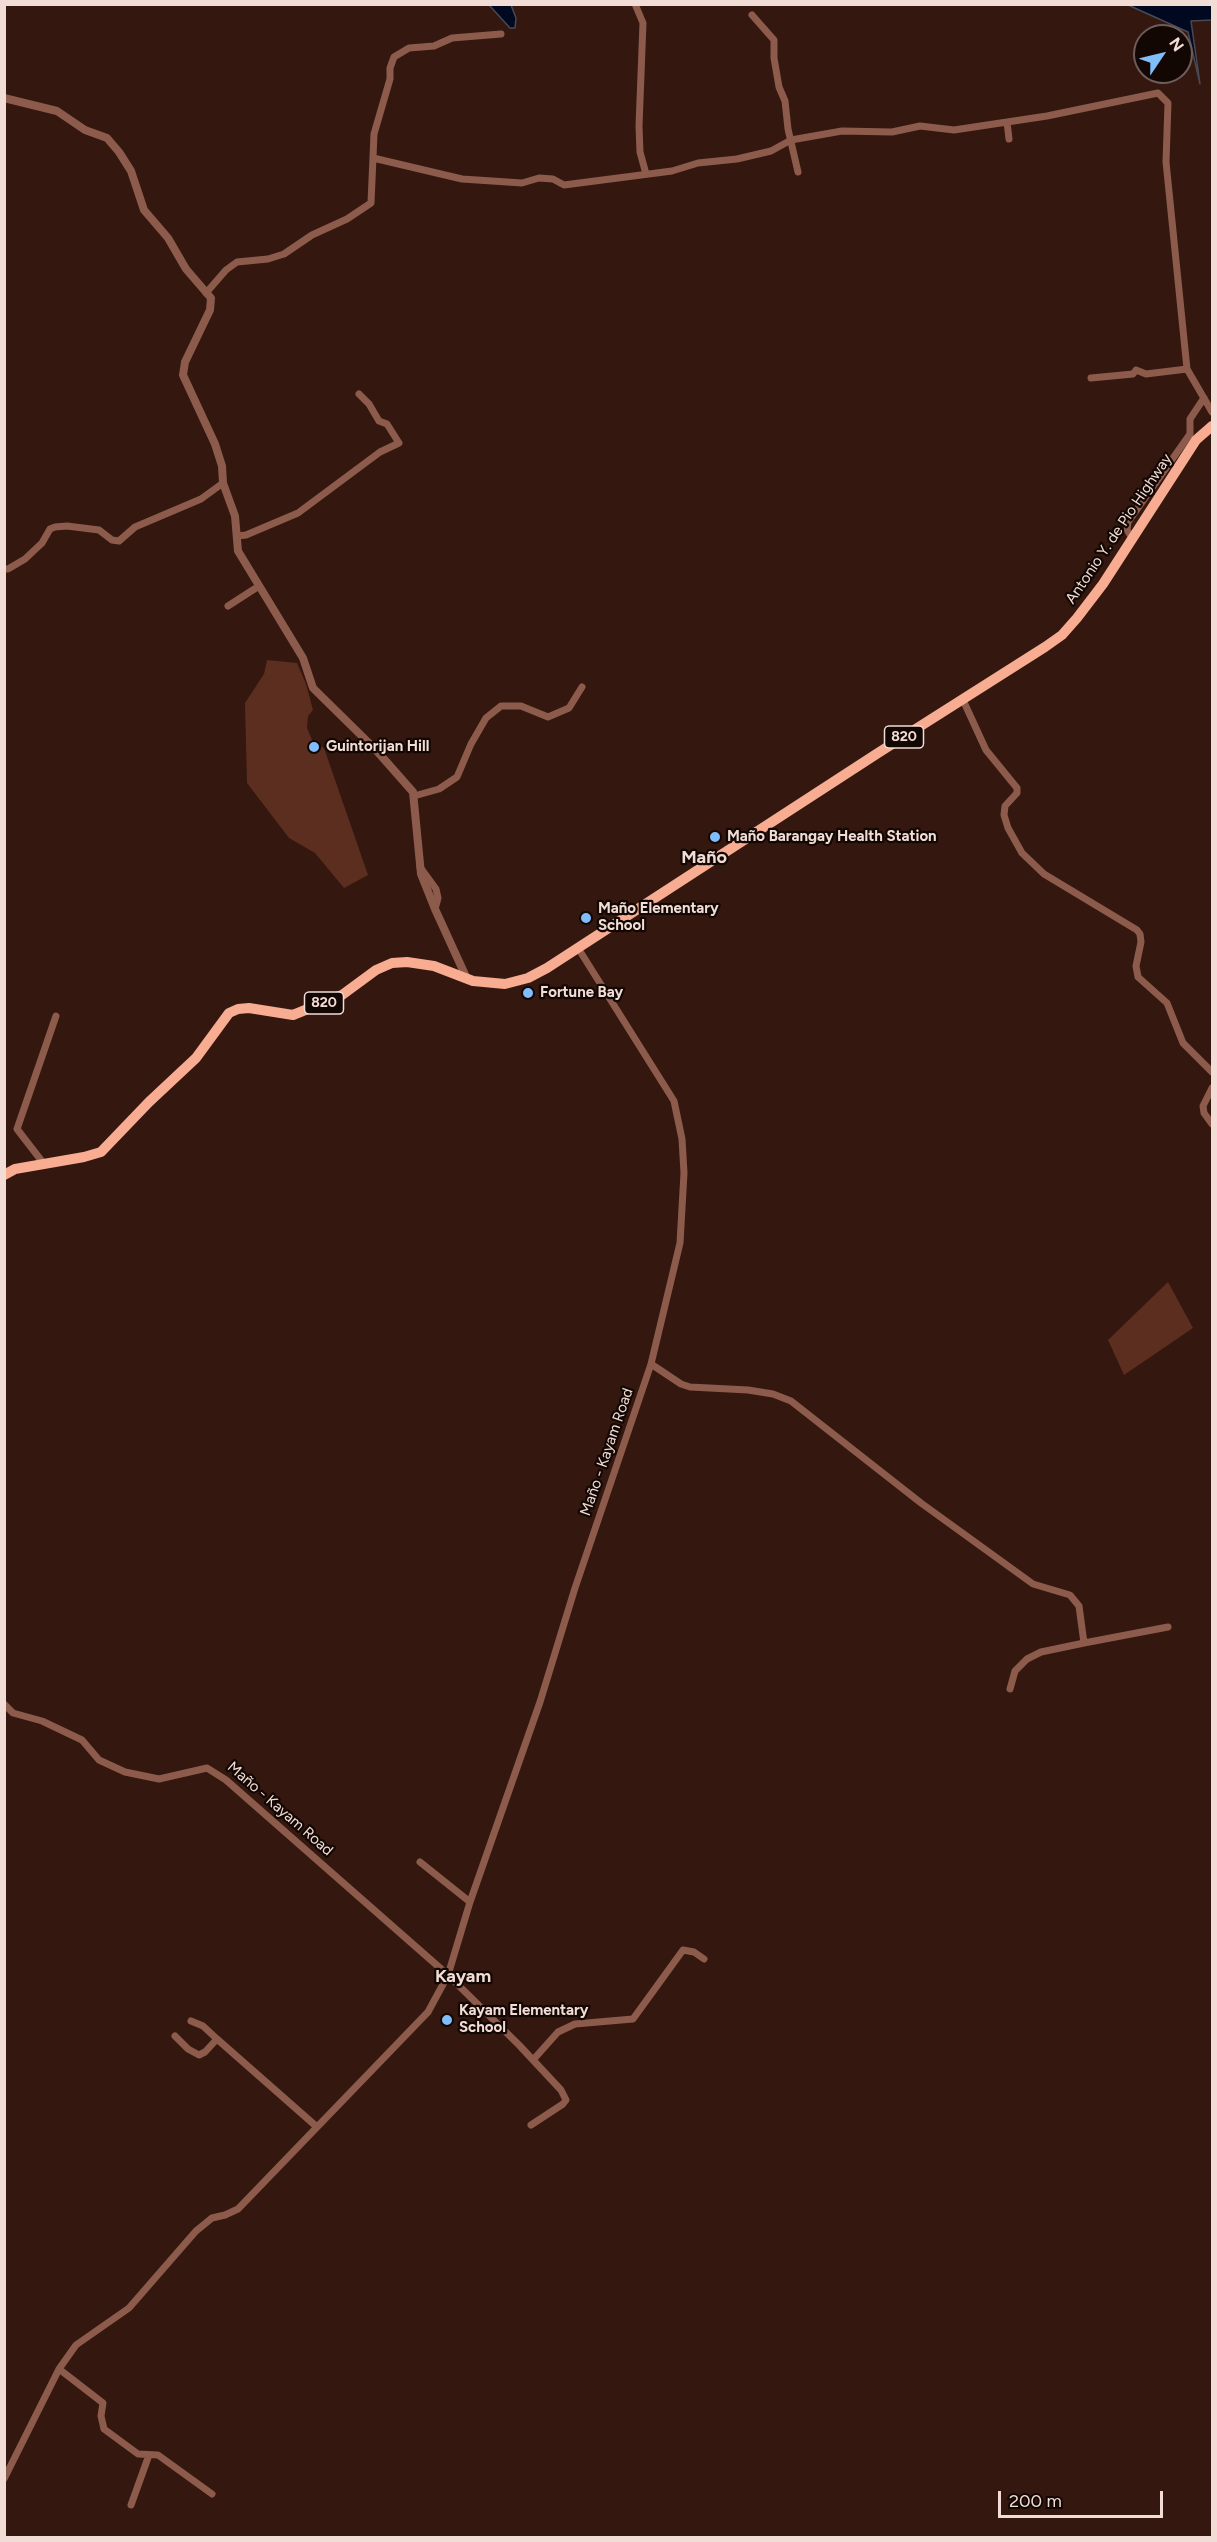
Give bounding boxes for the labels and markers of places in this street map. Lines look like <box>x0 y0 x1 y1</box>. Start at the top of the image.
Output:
place label: Guintorijan Hill <box>326 738 429 756</box>
marker: Guintorijan Hill <box>307 740 321 754</box>
place label: Maño Barangay Health Station <box>727 828 937 846</box>
marker: Maño Barangay Health Station <box>708 830 722 844</box>
place label: Maño Elementary School <box>598 900 719 935</box>
marker: Maño Elementary School <box>579 911 593 925</box>
place label: Fortune Bay <box>540 984 623 1002</box>
marker: Fortune Bay <box>521 986 535 1000</box>
place label: Kayam Elementary School <box>459 2002 588 2037</box>
marker: Kayam Elementary School <box>440 2013 454 2027</box>

